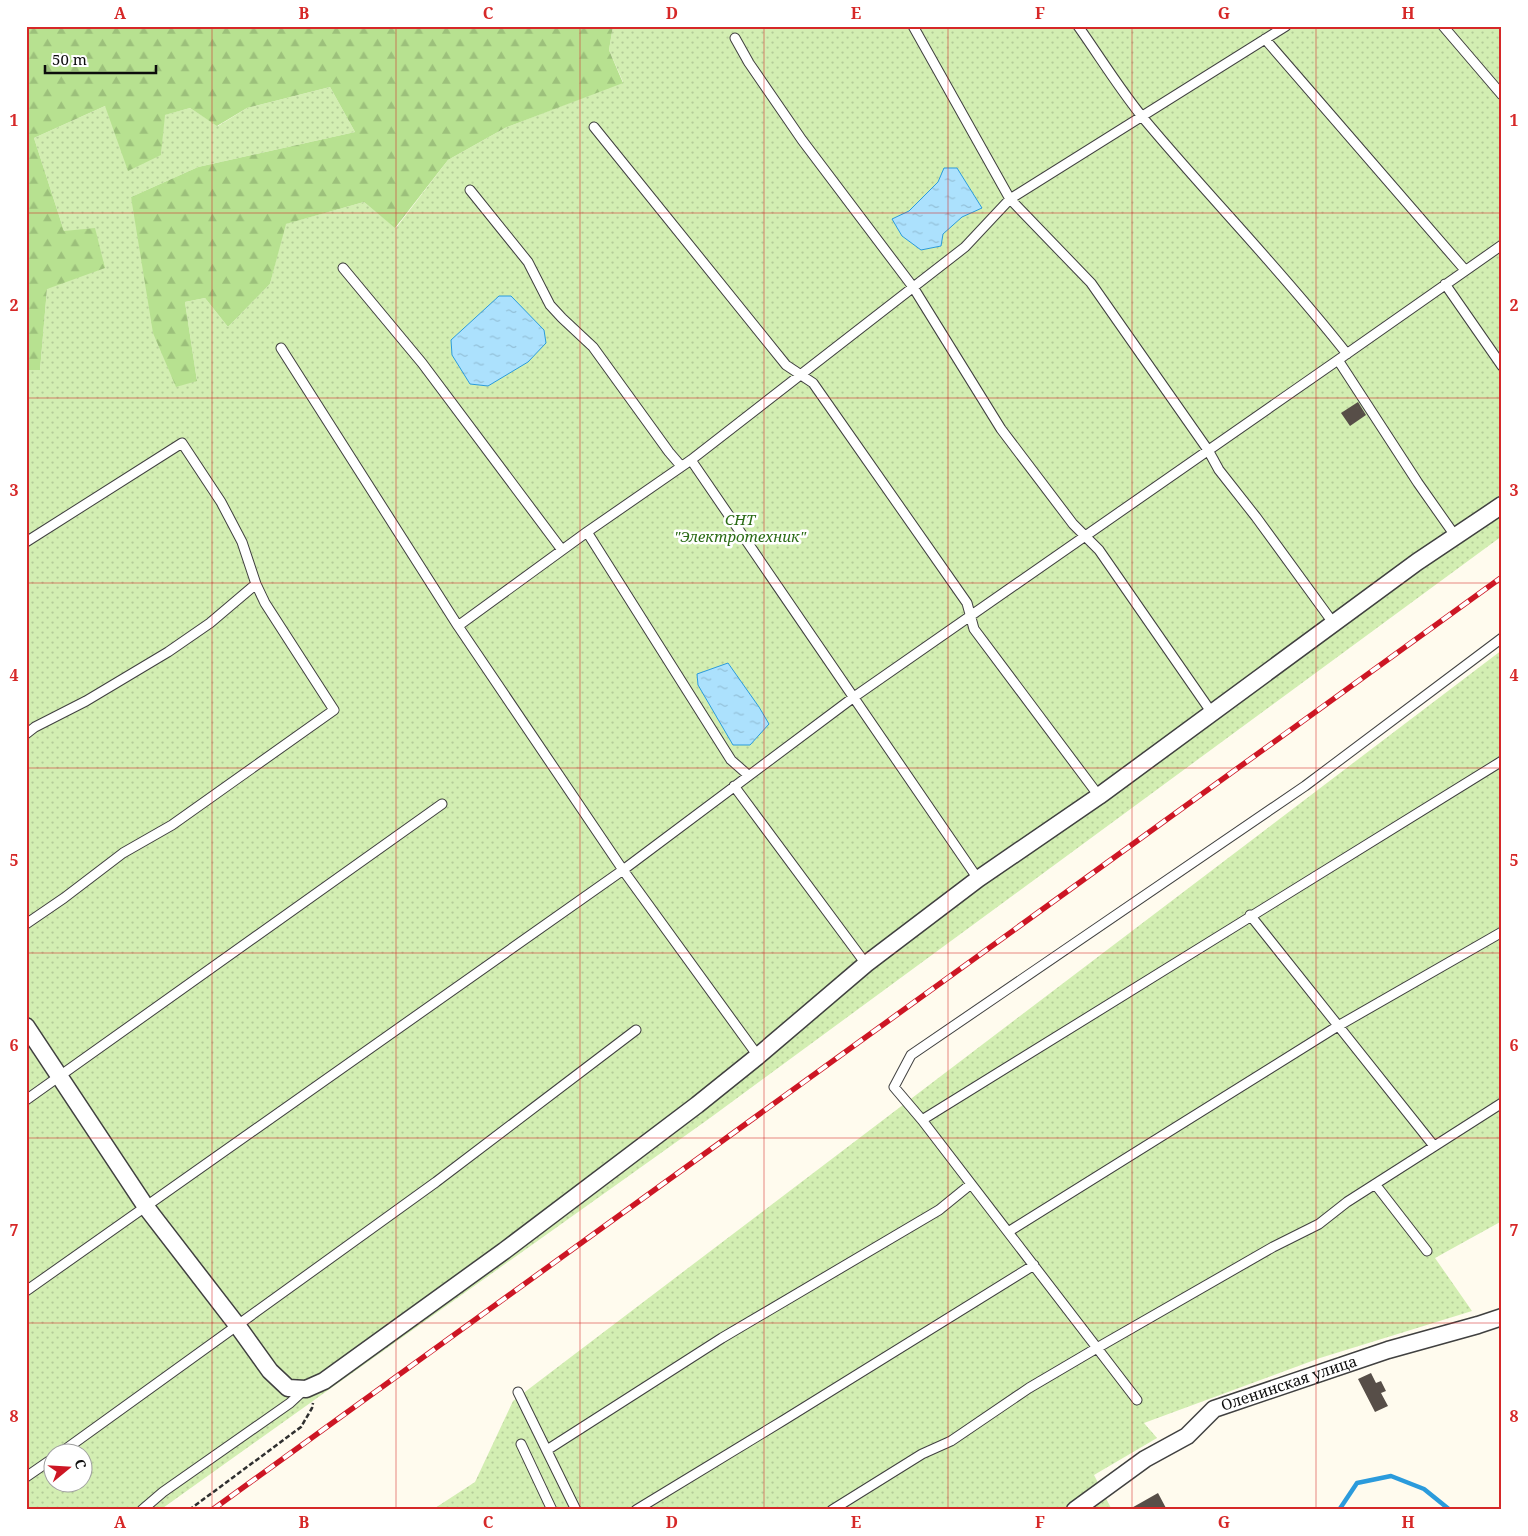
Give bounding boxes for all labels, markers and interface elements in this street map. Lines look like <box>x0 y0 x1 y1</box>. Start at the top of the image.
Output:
text: A <box>114 2 127 24</box>
text: B <box>299 2 310 24</box>
text: C <box>483 2 494 24</box>
text: D <box>666 2 678 24</box>
text: E <box>851 2 861 24</box>
text: F <box>1035 2 1045 24</box>
text: G <box>1218 2 1230 24</box>
text: H <box>1401 2 1415 24</box>
scale bar <box>45 42 156 74</box>
text: 50 m <box>52 49 87 69</box>
text: 1 <box>9 109 19 131</box>
text: 1 <box>1509 109 1519 131</box>
text: 2 <box>9 294 19 316</box>
text: 2 <box>1509 294 1519 316</box>
text: 3 <box>9 479 19 501</box>
text: 3 <box>1509 479 1519 501</box>
park label: СНТ "Электротехник" <box>674 509 807 546</box>
text: 4 <box>9 664 19 686</box>
text: 4 <box>1509 664 1519 686</box>
text: 5 <box>9 849 19 871</box>
text: 5 <box>1509 849 1519 871</box>
text: 6 <box>9 1034 19 1056</box>
text: 6 <box>1509 1034 1519 1056</box>
text: 7 <box>9 1219 19 1241</box>
text: 7 <box>1509 1219 1519 1241</box>
street label: Оленинская улица <box>1218 1350 1359 1415</box>
text: 8 <box>9 1405 19 1427</box>
text: 8 <box>1509 1405 1519 1427</box>
north arrow <box>42 1444 92 1494</box>
text: С <box>70 1457 91 1471</box>
text: A <box>114 1511 127 1533</box>
text: B <box>299 1511 310 1533</box>
text: C <box>483 1511 494 1533</box>
text: D <box>666 1511 678 1533</box>
text: E <box>851 1511 861 1533</box>
text: F <box>1035 1511 1045 1533</box>
text: G <box>1218 1511 1230 1533</box>
text: H <box>1401 1511 1415 1533</box>

